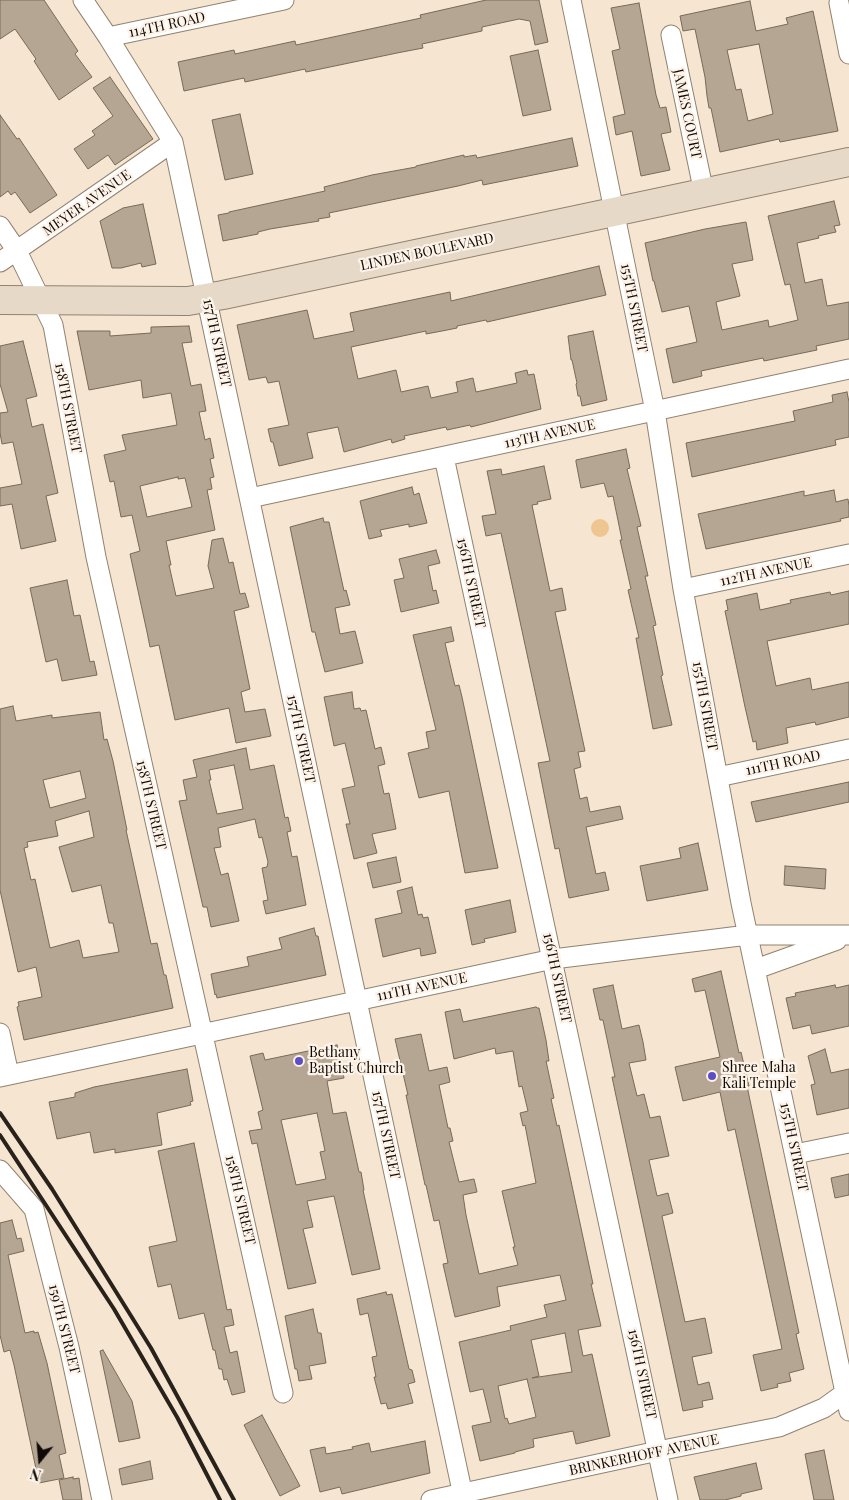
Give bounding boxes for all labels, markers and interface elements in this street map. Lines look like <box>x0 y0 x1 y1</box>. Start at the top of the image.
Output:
street label: 114TH ROAD <box>127 9 207 41</box>
street label: JAMES COURT <box>669 67 705 161</box>
street label: MEYER AVENUE <box>40 166 134 240</box>
street label: LINDEN BOULEVARD <box>359 230 495 274</box>
street label: 155TH STREET <box>617 262 651 354</box>
street label: 157TH STREET <box>199 297 235 389</box>
street label: 158TH STREET <box>51 361 85 455</box>
street label: 113TH AVENUE <box>503 416 597 452</box>
street label: 156TH STREET <box>453 536 489 630</box>
street label: 112TH AVENUE <box>719 554 813 590</box>
street label: 155TH STREET <box>689 660 721 752</box>
street label: 157TH STREET <box>283 693 319 785</box>
street label: 111TH ROAD <box>744 747 822 779</box>
street label: 158TH STREET <box>132 758 170 852</box>
street label: 156TH STREET <box>539 931 575 1025</box>
street label: 111TH AVENUE <box>375 969 469 1005</box>
place label: Bethany Baptist Church <box>309 1045 404 1078</box>
marker: Bethany Baptist Church <box>293 1055 305 1067</box>
place label: Shree Maha Kali Temple <box>722 1060 796 1092</box>
marker: Shree Maha Kali Temple <box>706 1070 718 1082</box>
street label: 157TH STREET <box>368 1089 404 1181</box>
street label: 155TH STREET <box>776 1101 812 1193</box>
street label: 158TH STREET <box>221 1153 259 1247</box>
street label: 159TH STREET <box>45 1282 83 1376</box>
street label: 156TH STREET <box>624 1327 660 1421</box>
street label: BRINKERHOFF AVENUE <box>568 1431 720 1479</box>
north arrow <box>15 1435 65 1485</box>
text: N <box>28 1464 43 1485</box>

